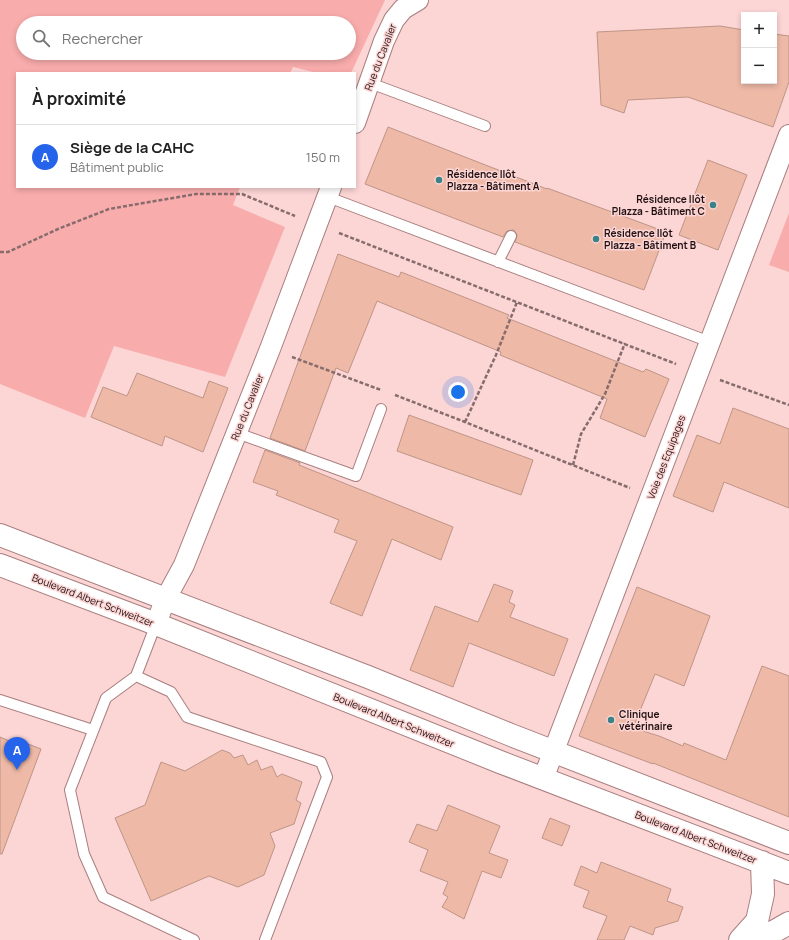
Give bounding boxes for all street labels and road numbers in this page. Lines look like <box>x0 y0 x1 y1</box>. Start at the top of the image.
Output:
street label: Rue du Cavalier <box>361 21 399 93</box>
street label: Rue du Cavalier <box>227 371 267 443</box>
street label: Voie des Equipages <box>644 413 688 501</box>
street label: Boulevard Albert Schweitzer <box>30 570 156 630</box>
street label: Boulevard Albert Schweitzer <box>331 689 457 751</box>
street label: Boulevard Albert Schweitzer <box>633 807 759 867</box>

